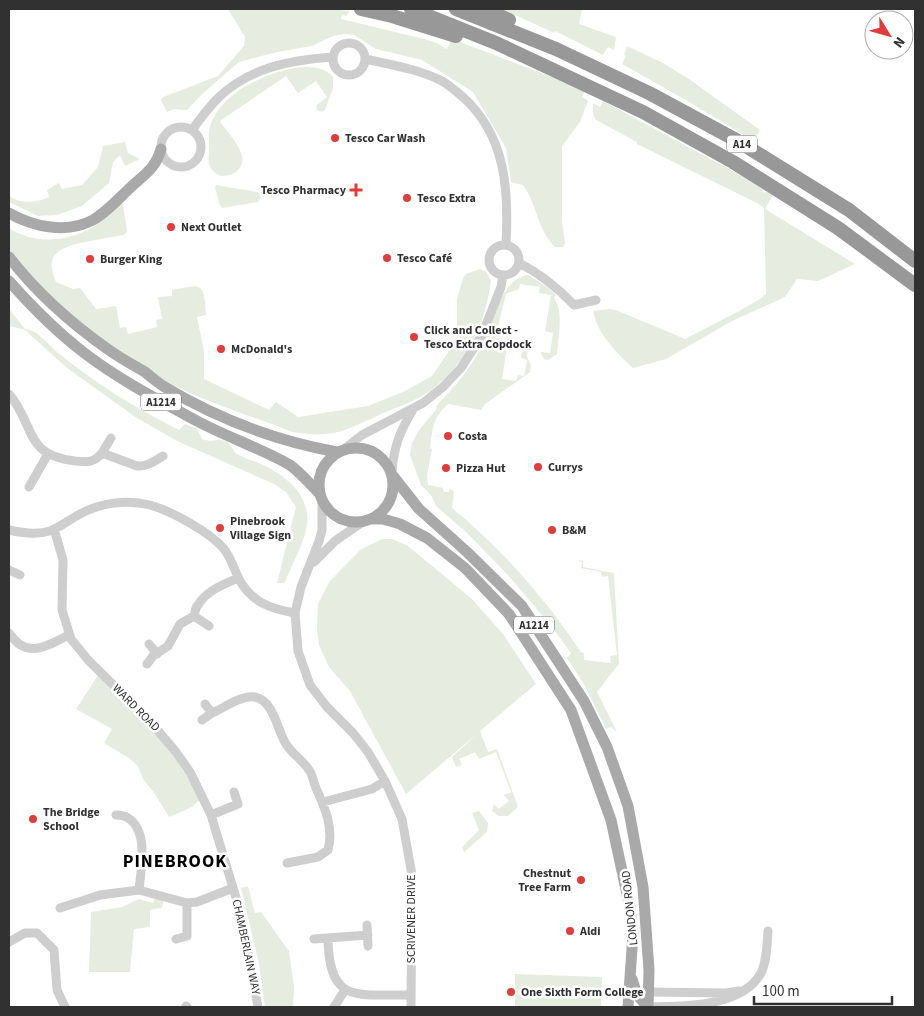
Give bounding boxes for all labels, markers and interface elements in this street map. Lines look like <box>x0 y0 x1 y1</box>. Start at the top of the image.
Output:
north arrow <box>864 10 914 60</box>
text: N <box>888 32 909 52</box>
place label: Tesco Car Wash <box>345 130 425 147</box>
marker: Tesco Car Wash <box>329 132 341 144</box>
road number: A14 <box>727 136 757 152</box>
place label: Tesco Pharmacy <box>261 182 347 199</box>
marker: Tesco Pharmacy <box>350 184 362 196</box>
place label: Tesco Extra <box>417 190 476 207</box>
marker: Tesco Extra <box>401 192 413 204</box>
place label: Next Outlet <box>181 219 242 236</box>
marker: Next Outlet <box>165 221 177 233</box>
place label: Tesco Café <box>397 250 452 267</box>
place label: Burger King <box>100 251 163 268</box>
marker: Tesco Café <box>381 252 393 264</box>
marker: Burger King <box>84 253 96 265</box>
place label: Click and Collect - Tesco Extra Copdock <box>424 322 532 353</box>
marker: Click and Collect - Tesco Extra Copdock <box>408 331 420 343</box>
place label: McDonald's <box>231 341 292 358</box>
marker: McDonald's <box>215 343 227 355</box>
road number: A1214 <box>141 394 181 411</box>
place label: Costa <box>458 428 487 445</box>
marker: Costa <box>442 430 454 442</box>
place label: Currys <box>548 459 583 476</box>
place label: Pizza Hut <box>456 460 506 477</box>
marker: Currys <box>532 461 544 473</box>
marker: Pizza Hut <box>440 462 452 474</box>
place label: Pinebrook Village Sign <box>229 513 291 544</box>
marker: Pinebrook Village Sign <box>214 522 226 534</box>
place label: B&M <box>562 522 586 539</box>
marker: B&M <box>546 524 558 536</box>
road number: A1214 <box>514 616 554 634</box>
street label: WARD ROAD <box>108 680 164 736</box>
place label: The Bridge School <box>43 804 100 835</box>
marker: The Bridge School <box>27 813 39 825</box>
district label: PINEBROOK <box>123 849 227 874</box>
place label: Chestnut Tree Farm <box>518 865 571 896</box>
street label: LONDON ROAD <box>618 870 642 946</box>
marker: Chestnut Tree Farm <box>575 874 587 886</box>
street label: SCRIVENER DRIVE <box>403 875 420 963</box>
street label: CHAMBERLAIN WAY <box>228 898 264 997</box>
place label: Aldi <box>579 923 601 940</box>
marker: Aldi <box>564 925 576 937</box>
scale bar <box>754 974 892 1006</box>
text: 100 m <box>762 981 800 1002</box>
place label: One Sixth Form College <box>521 984 644 1001</box>
marker: One Sixth Form College <box>505 986 517 998</box>

